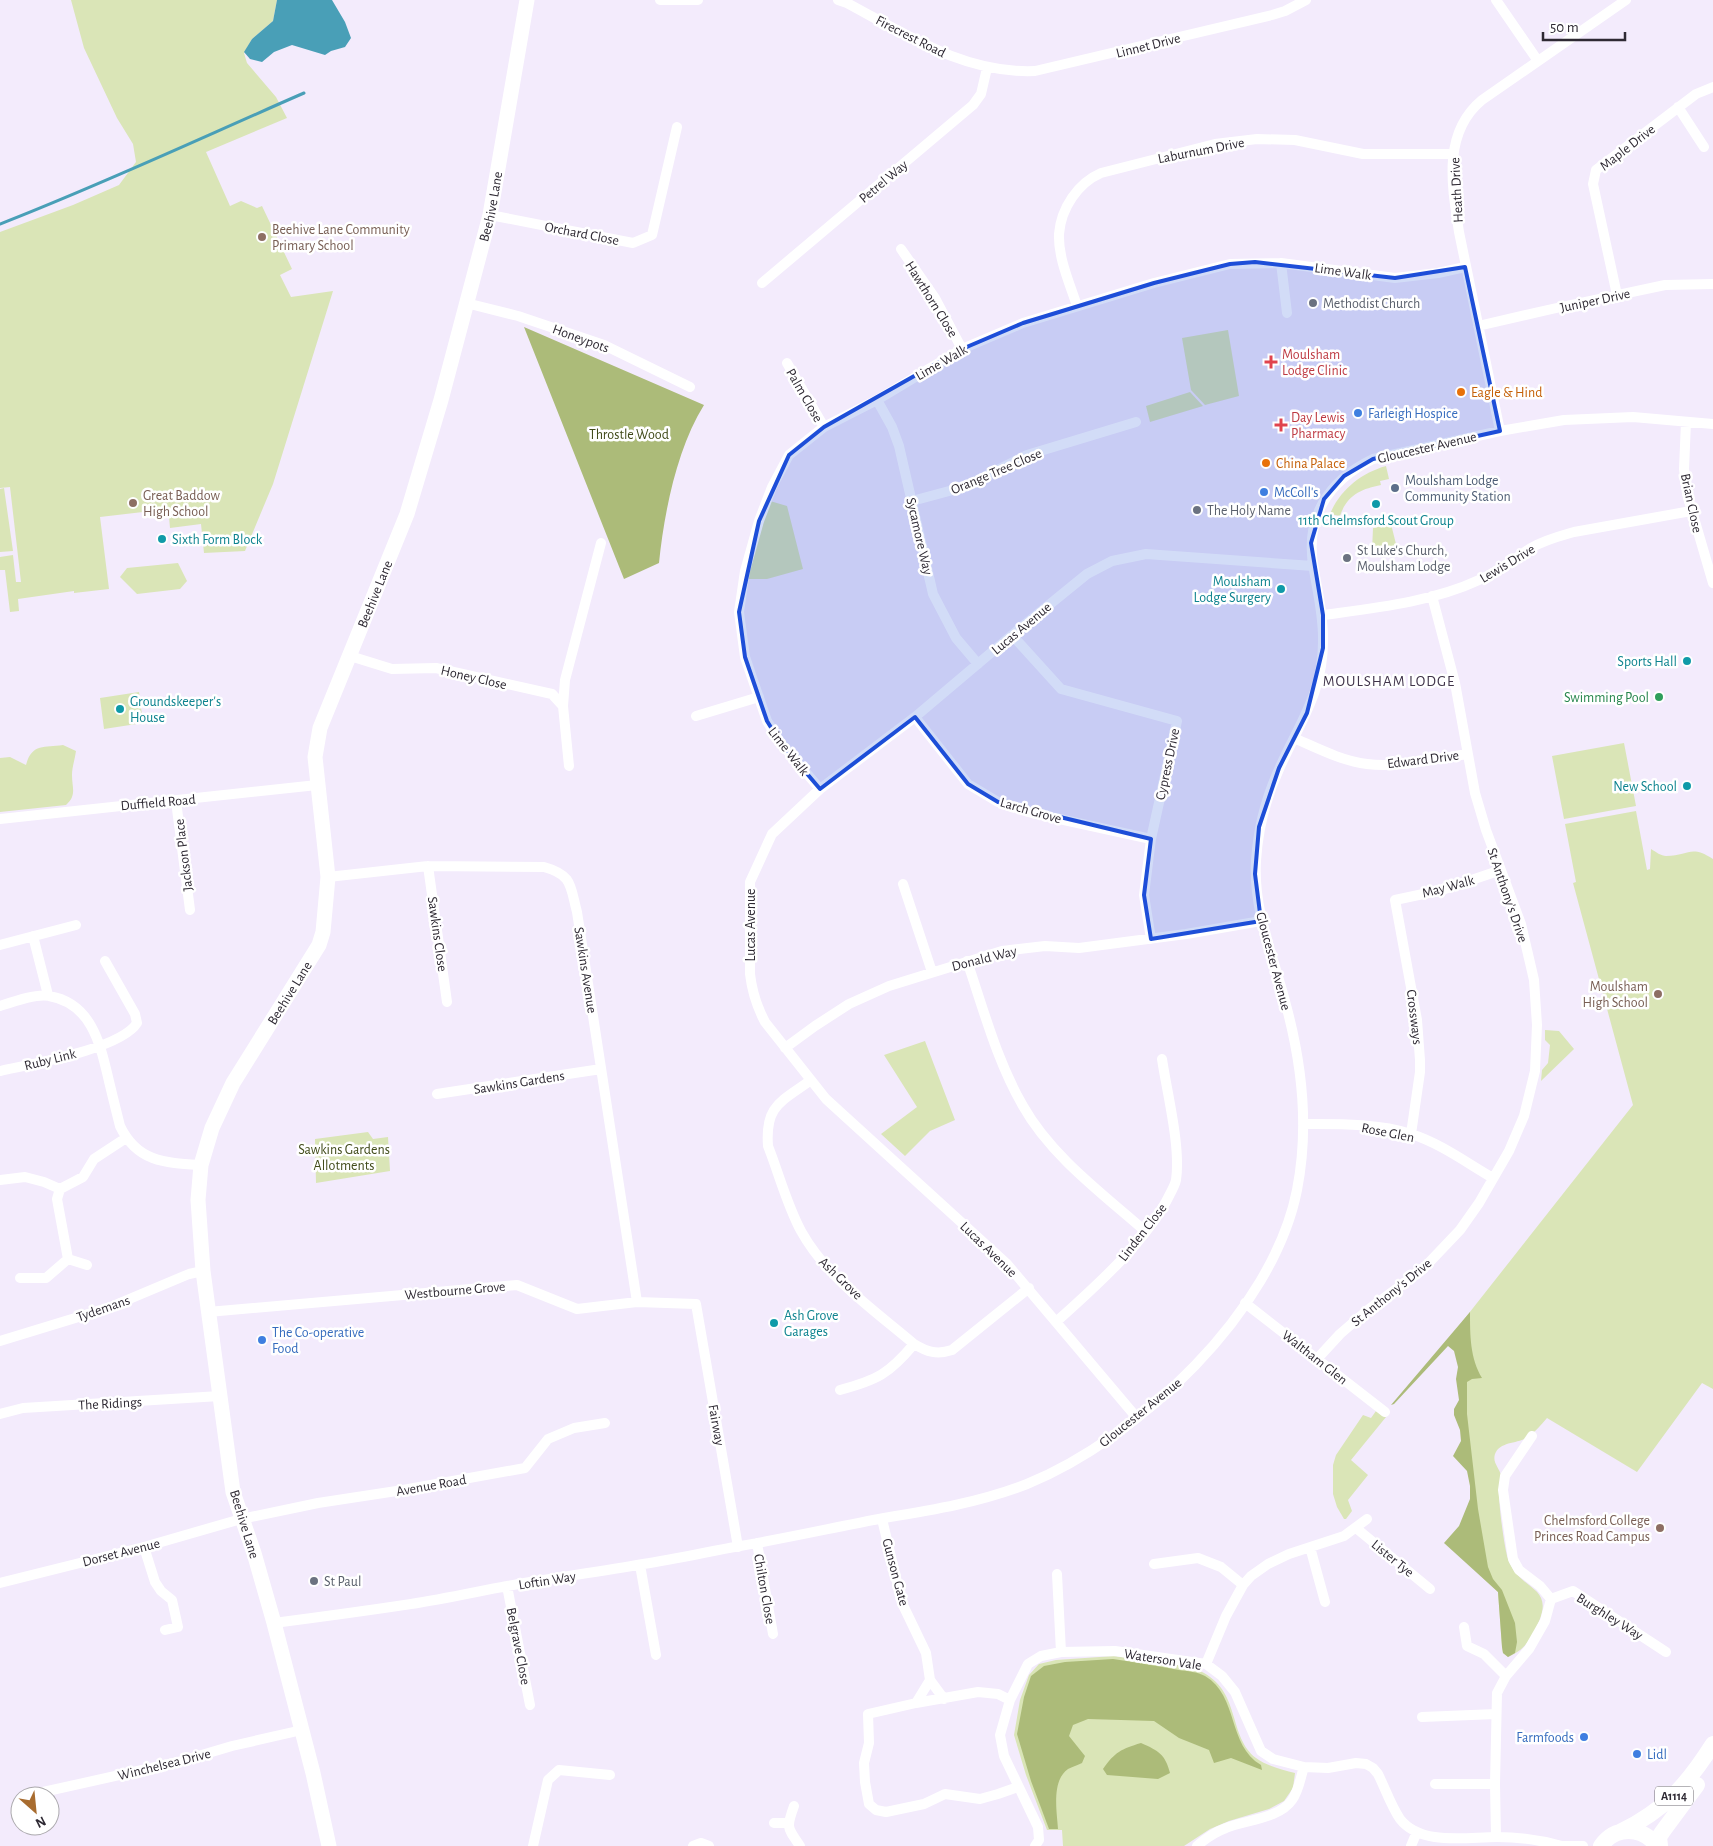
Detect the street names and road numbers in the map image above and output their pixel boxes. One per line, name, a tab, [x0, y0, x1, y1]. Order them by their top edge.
street label: Firecrest Road	[873, 13, 948, 60]
street label: Linnet Drive	[1115, 31, 1182, 61]
street label: Maple Drive	[1597, 122, 1658, 174]
street label: Laburnum Drive	[1157, 136, 1246, 166]
street label: Heath Drive	[1448, 157, 1466, 223]
street label: Petrel Way	[857, 158, 911, 206]
street label: Beehive Lane	[477, 170, 505, 243]
street label: Orchard Close	[543, 220, 620, 248]
street label: Hawthorn Close	[902, 259, 960, 340]
street label: Lime Walk	[1314, 261, 1373, 283]
street label: Juniper Drive	[1559, 287, 1632, 315]
street label: Honeypots	[550, 322, 611, 356]
street label: Lime Walk	[913, 342, 970, 383]
street label: Palm Close	[783, 366, 825, 425]
street label: Gloucester Avenue	[1376, 430, 1478, 466]
street label: Orange Tree Close	[949, 446, 1044, 497]
street label: Brian Close	[1678, 472, 1704, 534]
street label: Sycamore Way	[903, 496, 935, 576]
street label: Lewis Drive	[1478, 542, 1537, 586]
street label: Beehive Lane	[356, 559, 395, 630]
street label: Lucas Avenue	[989, 600, 1054, 658]
street label: Honey Close	[439, 664, 508, 692]
street label: Lime Walk	[765, 725, 812, 779]
street label: Cypress Drive	[1154, 727, 1182, 801]
street label: Edward Drive	[1386, 749, 1460, 771]
street label: Duffield Road	[120, 793, 196, 813]
street label: Larch Grove	[998, 796, 1063, 826]
street label: Jackson Place	[173, 818, 195, 892]
street label: St Anthony's Drive	[1484, 846, 1530, 944]
street label: May Walk	[1421, 873, 1477, 901]
street label: Lucas Avenue	[744, 889, 758, 961]
street label: Sawkins Close	[425, 896, 449, 973]
street label: Gloucester Avenue	[1253, 911, 1293, 1012]
street label: Sawkins Avenue	[571, 926, 599, 1014]
street label: Donald Way	[950, 944, 1018, 974]
street label: Beehive Lane	[265, 959, 315, 1027]
street label: Crossways	[1404, 989, 1424, 1045]
street label: Ruby Link	[23, 1047, 78, 1073]
street label: Sawkins Gardens	[473, 1069, 566, 1097]
street label: Rose Glen	[1360, 1121, 1415, 1145]
street label: Linden Close	[1116, 1201, 1170, 1264]
street label: Lucas Avenue	[957, 1219, 1019, 1280]
street label: Ash Grove	[816, 1255, 865, 1303]
street label: St Anthony's Drive	[1349, 1256, 1434, 1329]
street label: Westbourne Grove	[404, 1280, 506, 1302]
street label: Tydemans	[75, 1293, 132, 1325]
street label: Waltham Glen	[1279, 1328, 1350, 1388]
street label: Gloucester Avenue	[1097, 1376, 1184, 1450]
street label: The Ridings	[78, 1395, 142, 1413]
street label: Fairway	[706, 1403, 727, 1447]
street label: Avenue Road	[395, 1473, 467, 1499]
street label: Beehive Lane	[227, 1488, 261, 1560]
street label: Dorset Avenue	[81, 1537, 162, 1569]
street label: Gunson Gate	[879, 1537, 911, 1608]
street label: Lister Tye	[1368, 1538, 1416, 1580]
street label: Chilton Close	[751, 1553, 777, 1625]
street label: Loftin Way	[517, 1570, 577, 1592]
street label: Burghley Way	[1574, 1591, 1645, 1643]
street label: Belgrave Close	[504, 1606, 532, 1686]
street label: Waterson Vale	[1123, 1647, 1203, 1673]
street label: Winchelsea Drive	[116, 1747, 212, 1783]
road number: A1114	[1655, 1786, 1693, 1805]

